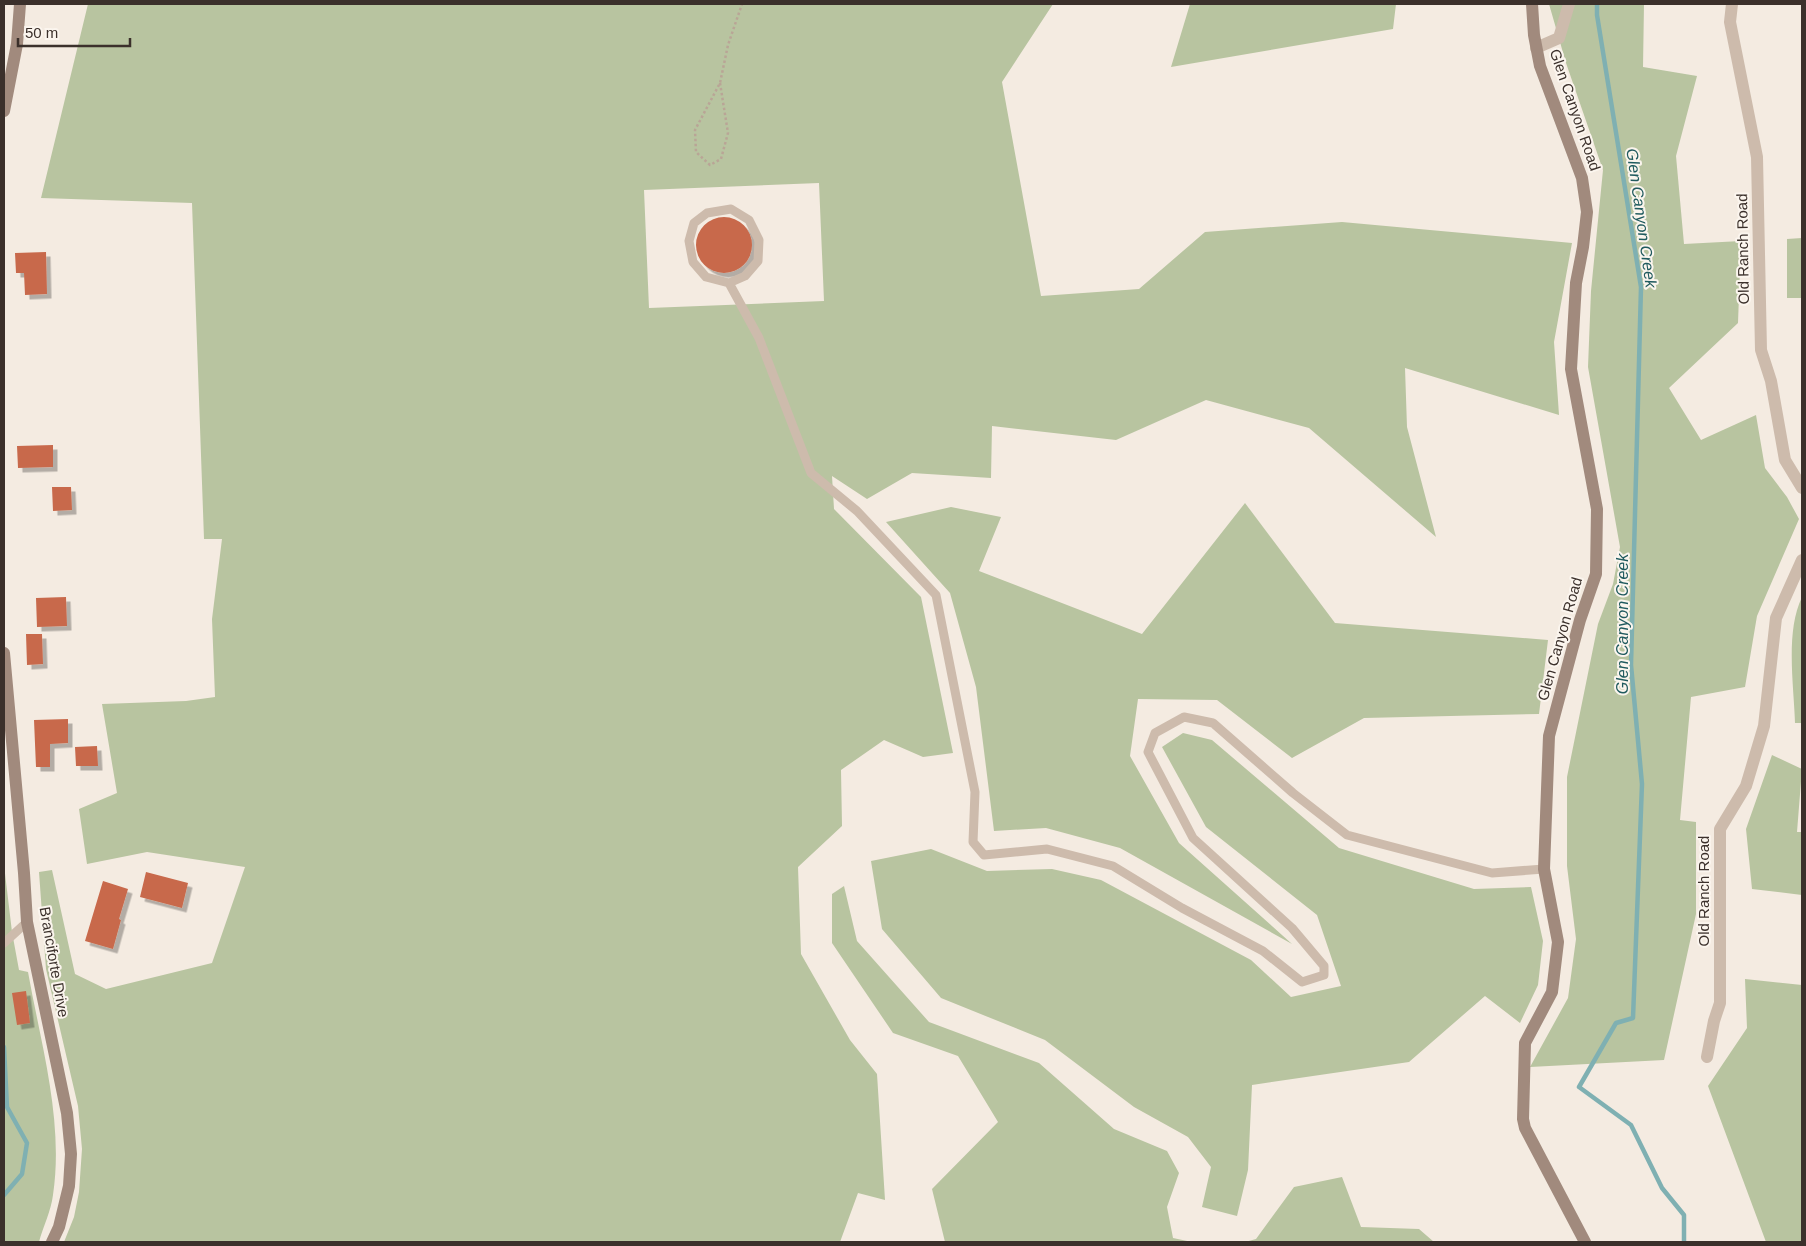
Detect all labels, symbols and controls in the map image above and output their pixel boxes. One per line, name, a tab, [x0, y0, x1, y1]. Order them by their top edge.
scale bar	[18, 15, 130, 47]
text: 50 m	[25, 24, 58, 41]
street label: Glen Canyon Road	[1547, 47, 1604, 173]
water label: Glen Canyon Creek	[1623, 147, 1660, 290]
street label: Old Ranch Road	[1733, 193, 1752, 305]
water label: Glen Canyon Creek	[1614, 553, 1631, 694]
street label: Glen Canyon Road	[1534, 575, 1585, 703]
street label: Old Ranch Road	[1695, 836, 1712, 946]
street label: Branciforte Drive	[36, 905, 73, 1018]

